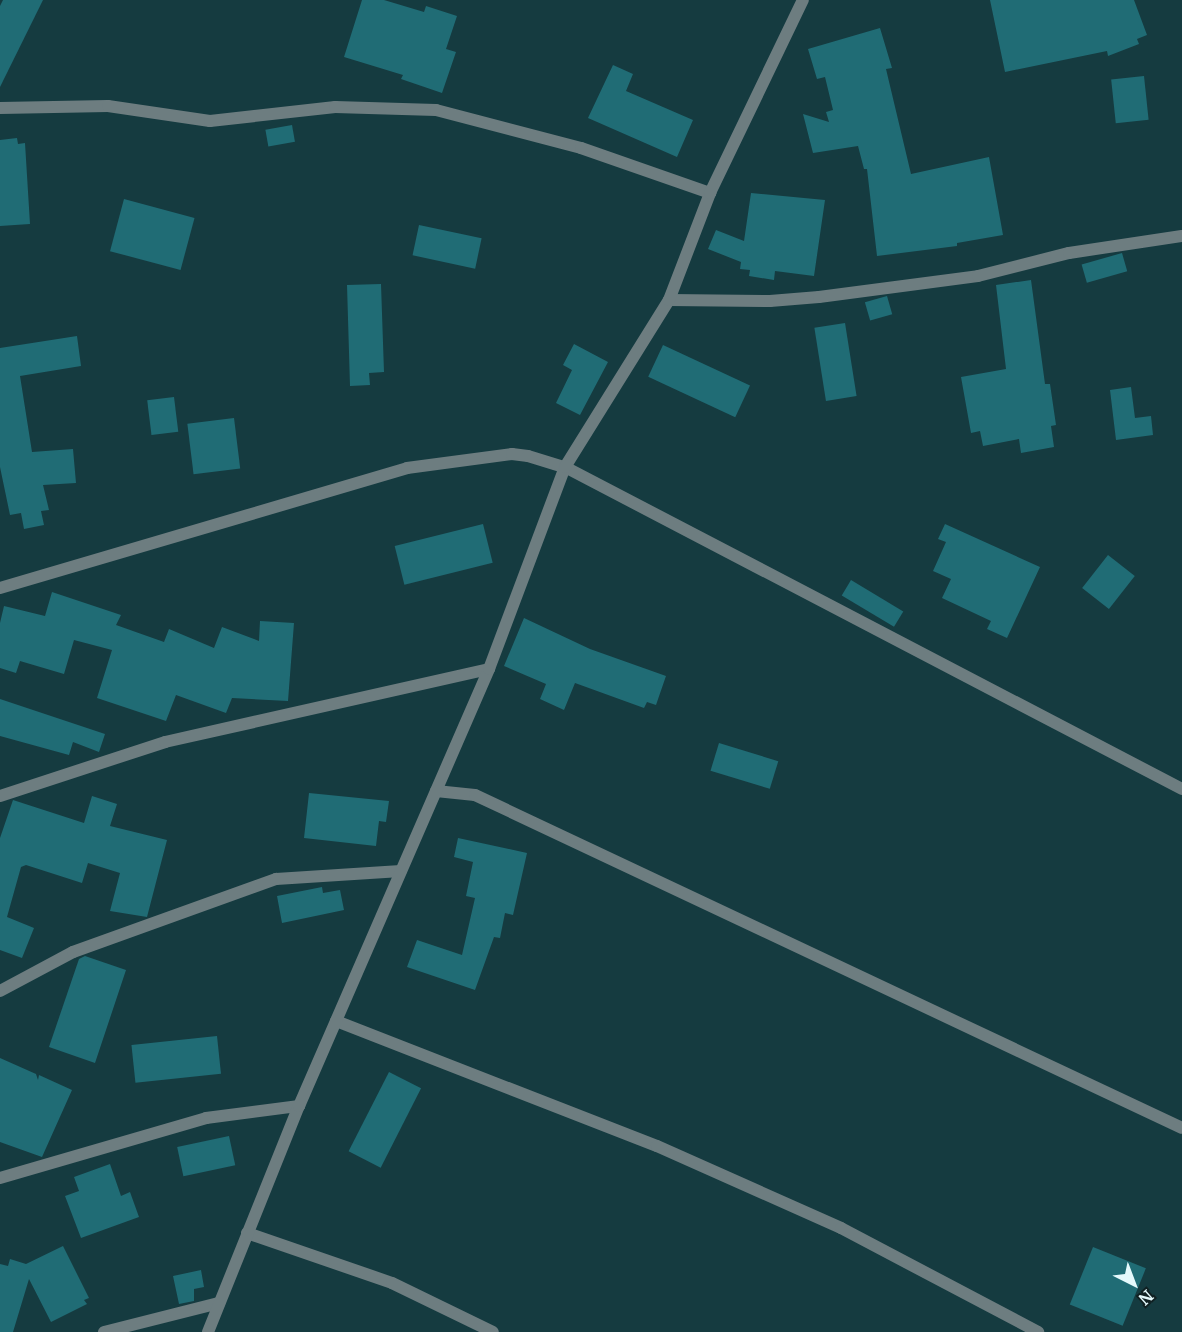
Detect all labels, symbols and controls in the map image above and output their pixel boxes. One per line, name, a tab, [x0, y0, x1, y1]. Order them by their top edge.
north arrow	[1104, 1254, 1164, 1314]
text: N	[1135, 1286, 1157, 1309]

